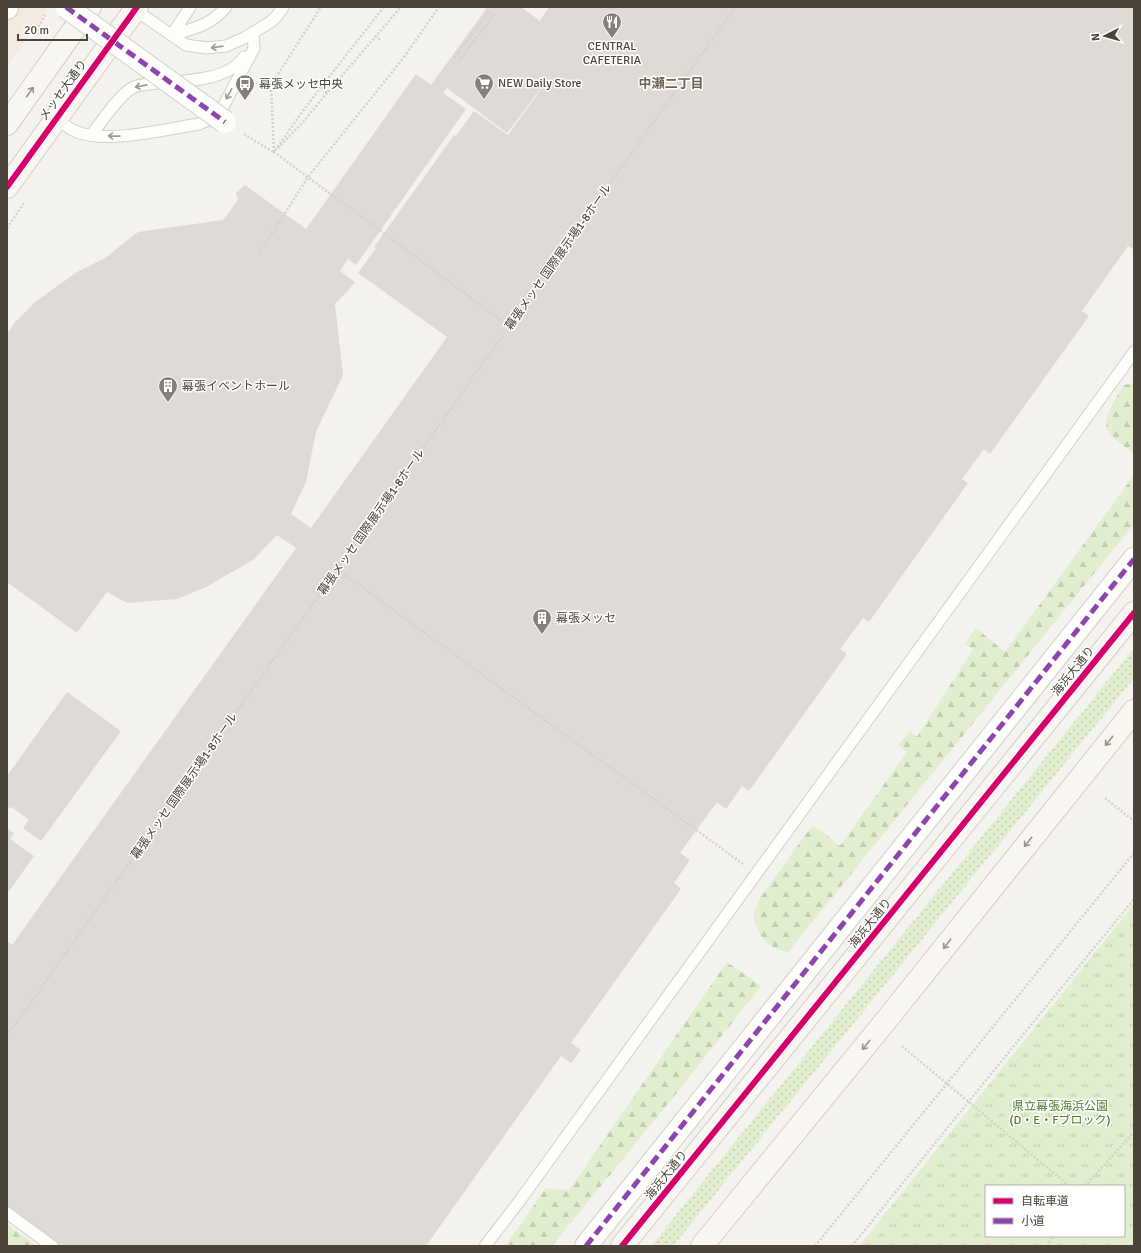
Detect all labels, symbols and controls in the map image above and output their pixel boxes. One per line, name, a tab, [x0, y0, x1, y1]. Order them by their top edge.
restaurant icon: CENTRAL CAFETERIA	[601, 11, 623, 39]
scale bar	[18, 16, 87, 42]
north arrow	[1085, 16, 1125, 56]
text: 20 m	[24, 23, 49, 38]
text: N	[1089, 33, 1102, 41]
place label: CENTRAL CAFETERIA	[583, 39, 642, 68]
one-way arrow	[211, 43, 224, 51]
street label: メッセ大通り	[36, 57, 91, 124]
supermarket icon: NEW Daily Store	[473, 72, 495, 100]
bus stop icon: 幕張メッセ中央	[234, 73, 256, 101]
place label: NEW Daily Store	[498, 76, 582, 91]
district label: 中瀬二丁目	[638, 76, 704, 92]
place label: 幕張メッセ中央	[259, 77, 343, 92]
one-way arrow	[135, 82, 148, 90]
one-way arrow	[26, 87, 34, 98]
one-way arrow	[225, 88, 233, 100]
one-way arrow	[108, 132, 121, 140]
street label: 幕張メッセ 国際展示場1-8ホール	[502, 181, 615, 333]
building icon: 幕張イベントホール	[157, 375, 179, 403]
place label: 幕張イベントホール	[182, 379, 290, 394]
street label: 幕張メッセ 国際展示場1-8ホール	[315, 446, 428, 598]
building icon: 幕張メッセ	[531, 607, 553, 635]
place label: 幕張メッセ	[556, 611, 616, 626]
street label: 海浜大通り	[1049, 643, 1098, 699]
street label: 幕張メッセ 国際展示場1-8ホール	[128, 710, 241, 862]
one-way arrow	[1105, 736, 1114, 746]
one-way arrow	[1023, 837, 1032, 847]
street label: 海浜大通り	[846, 895, 895, 951]
one-way arrow	[942, 938, 951, 949]
one-way arrow	[861, 1040, 870, 1051]
park label: 県立幕張海浜公園 (D・E・Fブロック)	[1010, 1099, 1110, 1128]
street label: 海浜大通り	[642, 1147, 691, 1203]
legend	[985, 1185, 1125, 1237]
text: 自転車道	[1021, 1194, 1069, 1209]
text: 小道	[1021, 1214, 1045, 1229]

